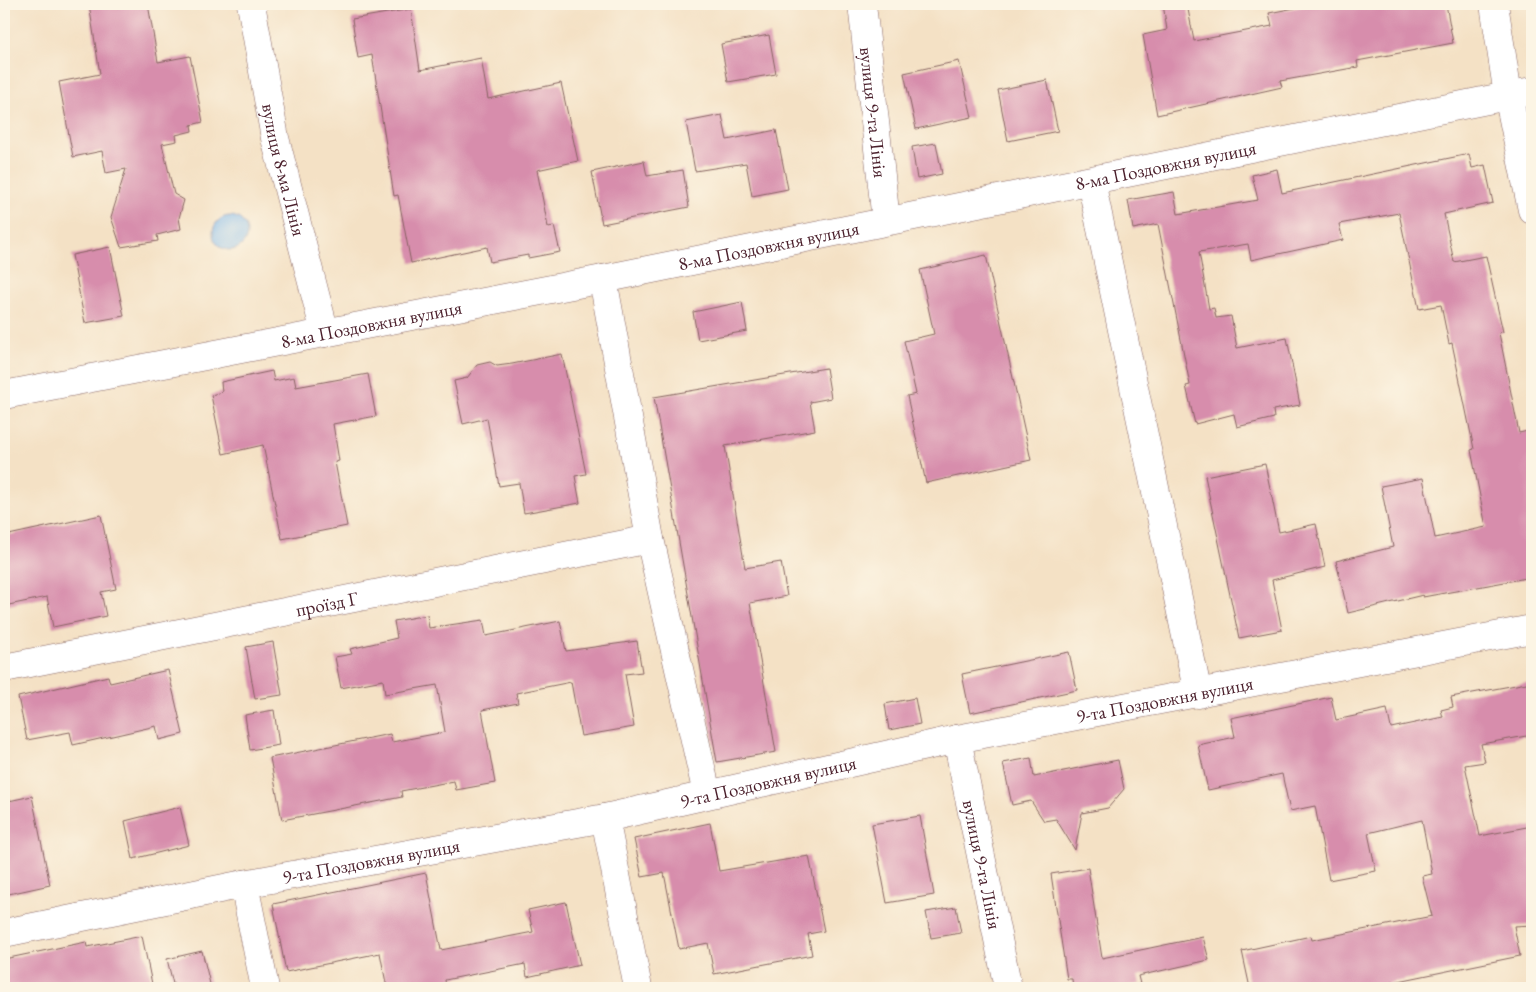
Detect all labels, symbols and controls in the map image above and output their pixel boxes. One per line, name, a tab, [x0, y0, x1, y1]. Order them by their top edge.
street label: вулиця 9-та Лінія	[854, 46, 894, 180]
street label: вулиця 8-ма Лінія	[257, 101, 312, 239]
street label: 8-ма Поздовжня вулиця	[1073, 135, 1259, 196]
street label: 8-ма Поздовжня вулиця	[676, 215, 862, 276]
street label: 8-ма Поздовжня вулиця	[279, 294, 464, 354]
street label: проїзд Г	[293, 585, 360, 622]
street label: 9-та Поздовжня вулиця	[1074, 670, 1256, 728]
street label: 9-та Поздовжня вулиця	[678, 749, 859, 813]
street label: вулиця 9-та Лінія	[957, 797, 1008, 932]
street label: 9-та Поздовжня вулиця	[280, 832, 462, 889]

